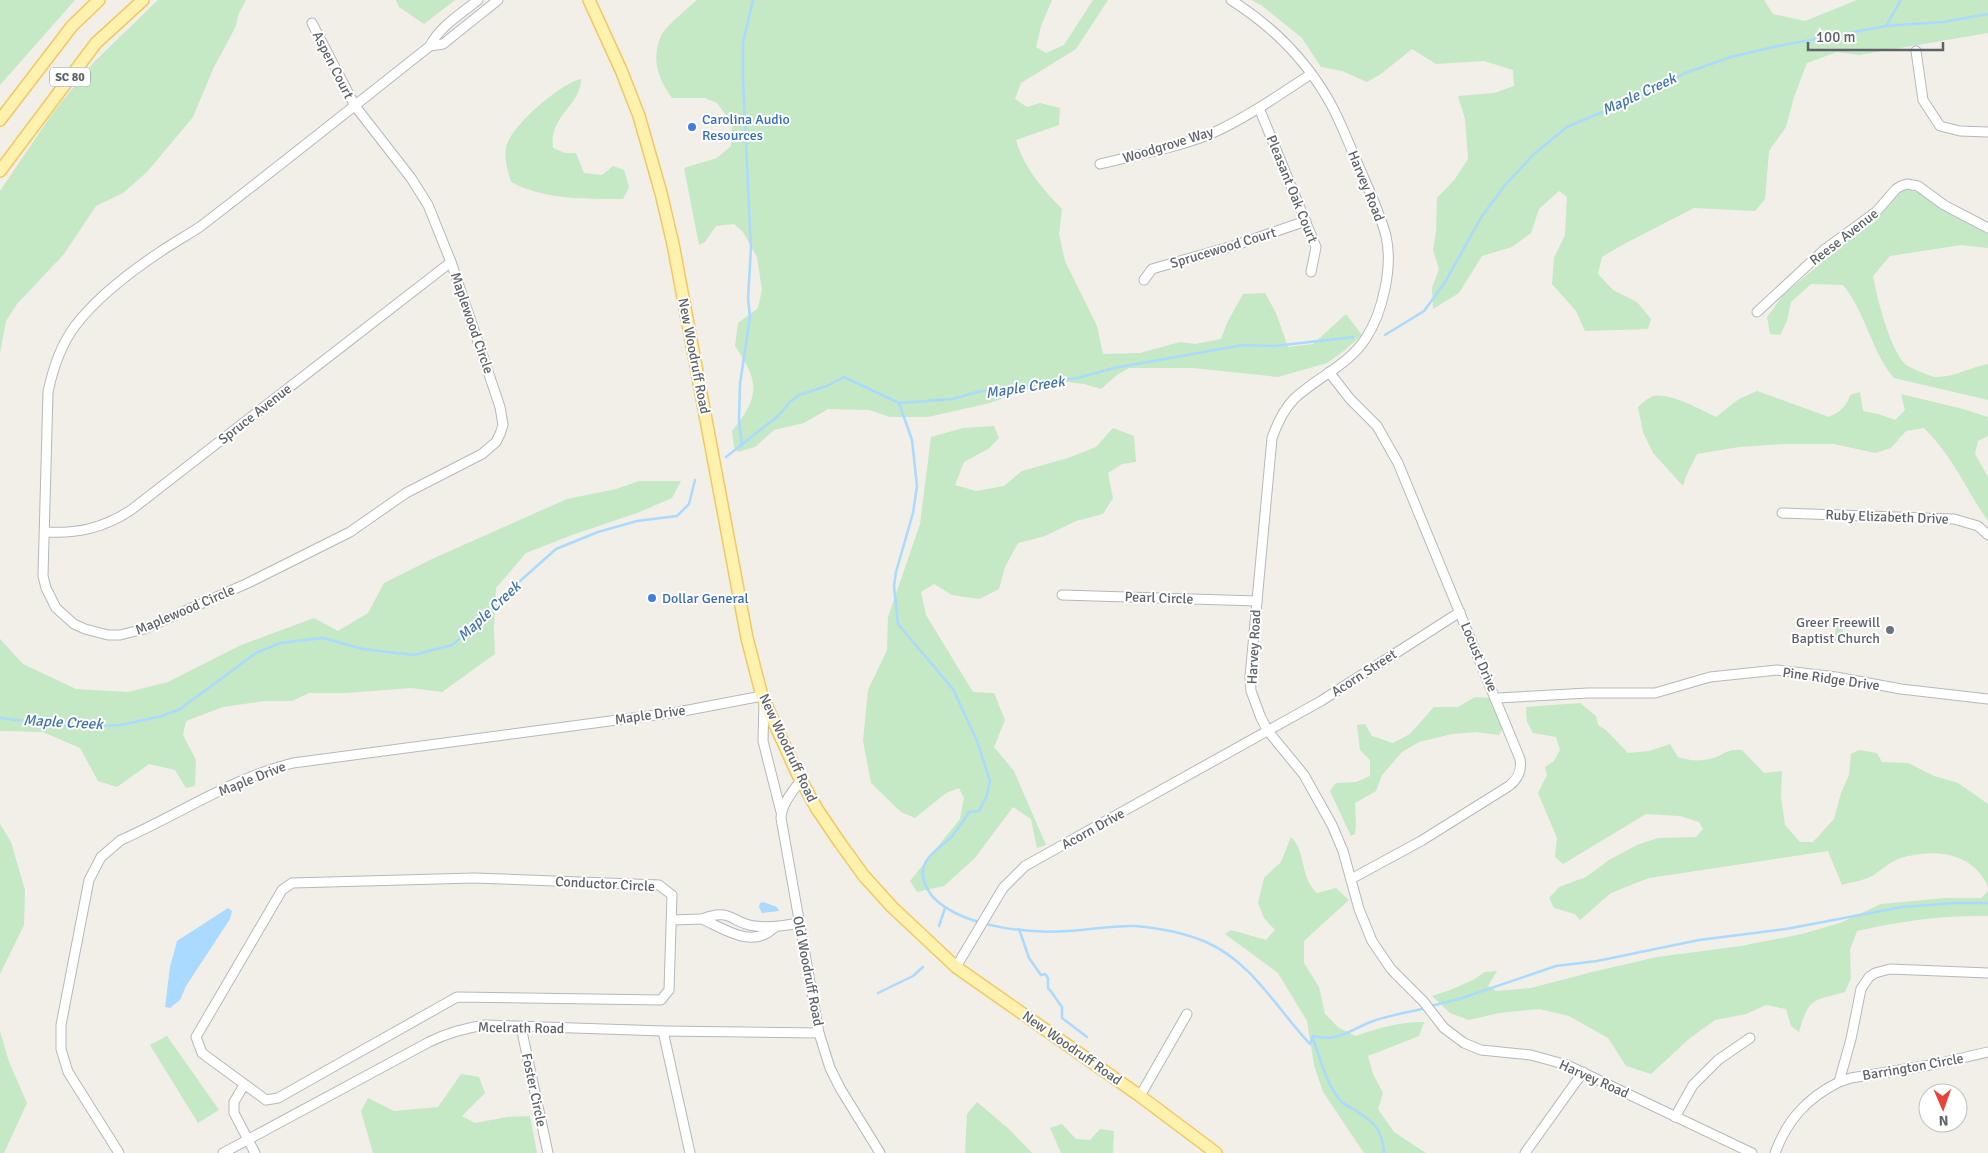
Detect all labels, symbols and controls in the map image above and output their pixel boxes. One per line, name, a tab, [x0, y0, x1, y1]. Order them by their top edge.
scale bar	[1808, 20, 1943, 52]
street label: Aspen Court	[309, 28, 357, 102]
text: 100 m	[1816, 28, 1856, 46]
road number: SC 80	[50, 68, 90, 86]
water label: Maple Creek	[1599, 68, 1680, 119]
place label: Carolina Audio Resources	[702, 111, 790, 144]
marker: Carolina Audio Resources	[686, 121, 698, 133]
street label: Woodgrove Way	[1121, 123, 1216, 167]
street label: Pleasant Oak Court	[1263, 133, 1321, 245]
street label: Harvey Road	[1344, 148, 1388, 224]
street label: Reese Avenue	[1806, 205, 1882, 269]
street label: Sprucewood Court	[1168, 224, 1278, 272]
street label: Maplewood Circle	[447, 270, 497, 376]
street label: New Woodruff Road	[674, 297, 714, 415]
water label: Maple Creek	[984, 372, 1067, 402]
street label: Spruce Avenue	[215, 380, 295, 448]
street label: Ruby Elizabeth Drive	[1825, 506, 1949, 528]
water label: Maple Creek	[454, 576, 525, 645]
street label: Maplewood Circle	[133, 581, 237, 639]
street label: Pearl Circle	[1124, 588, 1194, 608]
place label: Dollar General	[662, 590, 749, 607]
marker: Dollar General	[646, 592, 658, 604]
street label: Harvey Road	[1244, 609, 1264, 685]
place label: Greer Freewill Baptist Church	[1791, 614, 1880, 647]
street label: Locust Drive	[1457, 620, 1501, 694]
marker: Greer Freewill Baptist Church	[1884, 624, 1896, 636]
street label: Acorn Street	[1328, 646, 1400, 700]
street label: Pine Ridge Drive	[1781, 664, 1881, 694]
street label: New Woodruff Road	[755, 691, 821, 805]
street label: Maple Drive	[614, 702, 686, 728]
water label: Maple Creek	[23, 711, 105, 733]
street label: Maple Drive	[216, 758, 288, 800]
street label: Acorn Drive	[1059, 805, 1127, 853]
street label: Conductor Circle	[555, 873, 655, 895]
street label: Old Woodruff Road	[789, 914, 827, 1028]
street label: New Woodruff Road	[1019, 1007, 1125, 1089]
street label: Mcelrath Road	[478, 1019, 564, 1037]
street label: Barrington Circle	[1861, 1050, 1965, 1084]
street label: Foster Circle	[518, 1052, 550, 1128]
street label: Harvey Road	[1556, 1056, 1632, 1102]
north arrow	[1918, 1083, 1968, 1133]
text: N	[1938, 1112, 1949, 1129]

